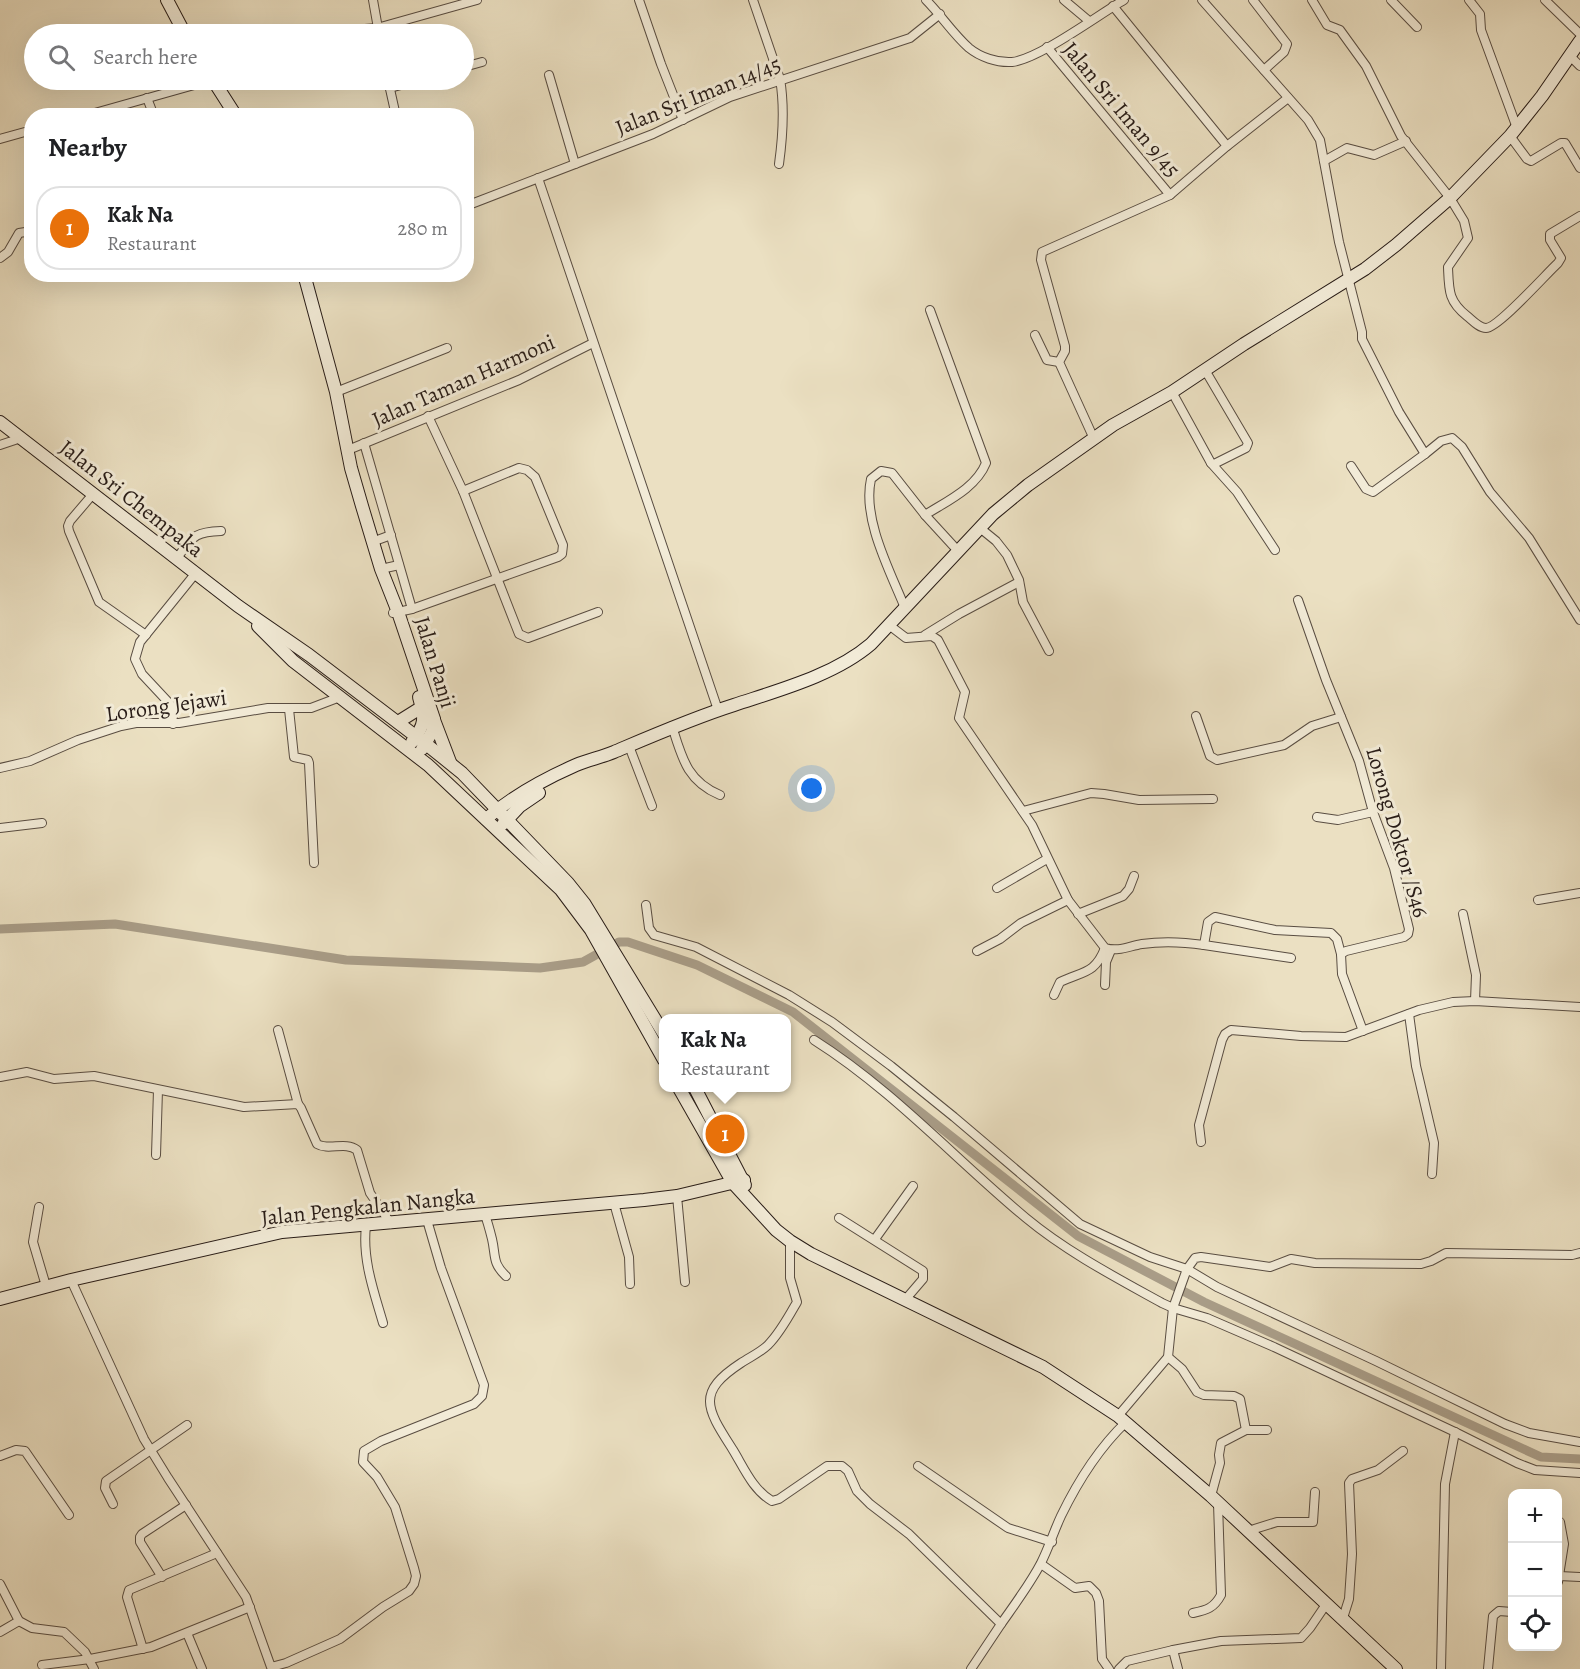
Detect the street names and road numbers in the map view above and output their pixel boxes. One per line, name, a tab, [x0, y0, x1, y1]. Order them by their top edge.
street label: Jalan Sri Iman 9/45	[1056, 35, 1187, 184]
street label: Jalan Sri Iman 14/45	[611, 49, 786, 143]
street label: Jalan Taman Harmoni	[367, 327, 560, 435]
street label: Jalan Sri Chempaka	[53, 433, 210, 565]
street label: Jalan Panji	[407, 613, 463, 712]
street label: Lorong Jejawi	[104, 683, 229, 729]
street label: Lorong Doktor /S46	[1358, 744, 1436, 921]
street label: Jalan Pengkalan Nangka	[260, 1181, 477, 1233]

